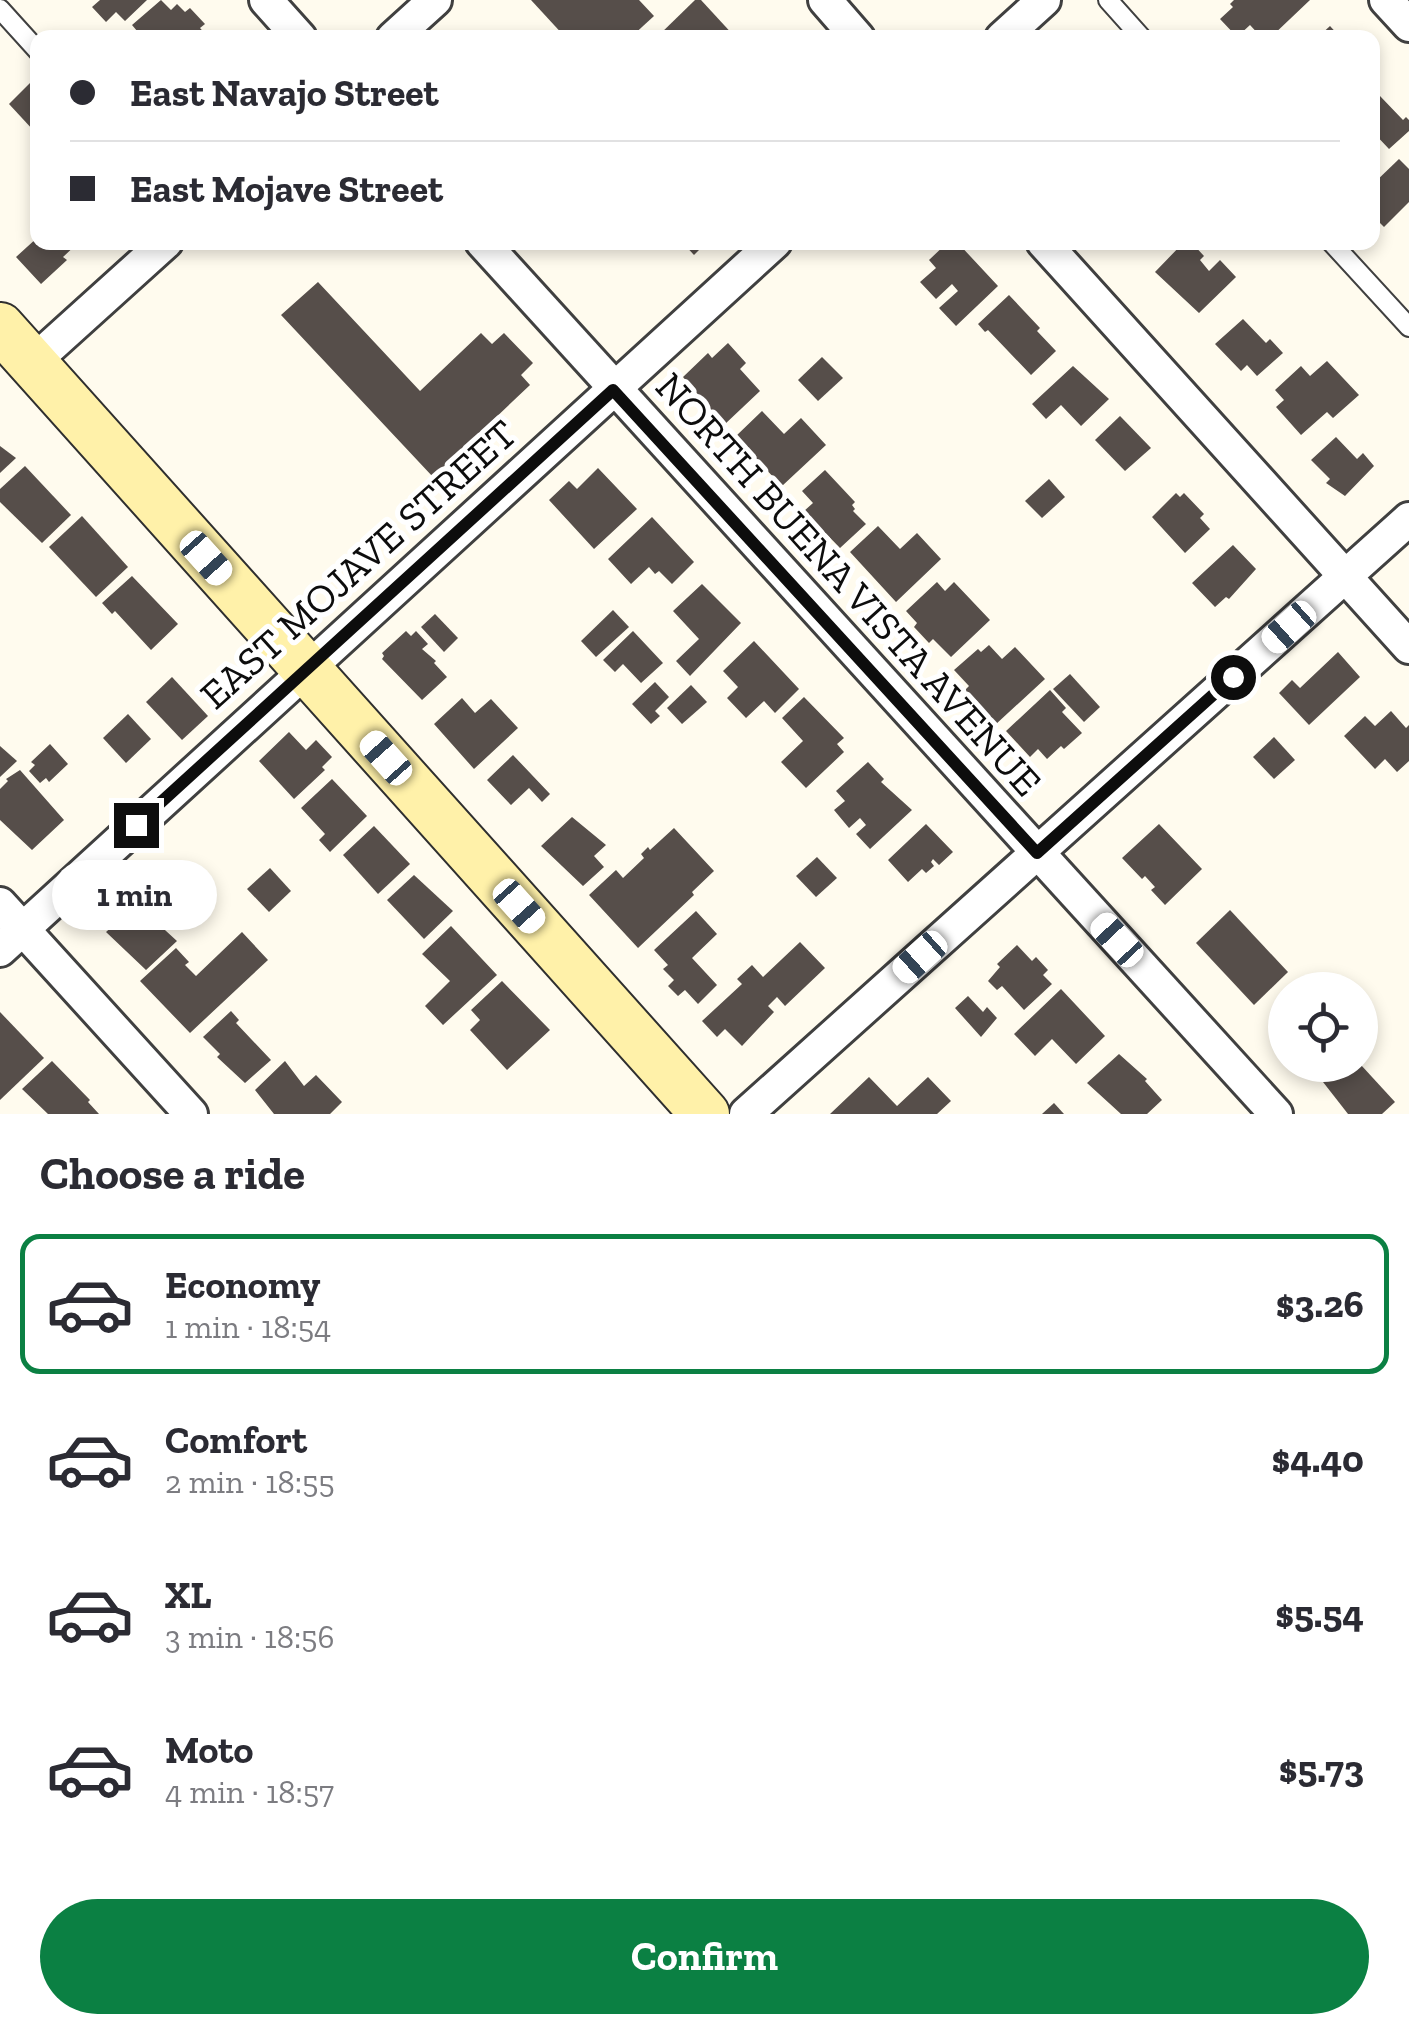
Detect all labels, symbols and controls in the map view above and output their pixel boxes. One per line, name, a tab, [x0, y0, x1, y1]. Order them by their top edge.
text: East Navajo Street	[130, 70, 439, 116]
text: East Mojave Street	[130, 166, 443, 212]
street label: NORTH BUENA VISTA AVENUE	[646, 362, 1052, 806]
street label: EAST MOJAVE STREET	[190, 409, 526, 719]
car	[175, 526, 237, 590]
car	[1257, 596, 1321, 658]
route start	[1211, 655, 1256, 700]
car	[355, 726, 417, 790]
route end	[114, 803, 159, 848]
callout: 1 min	[54, 860, 218, 930]
car	[488, 874, 550, 938]
text: 1 min	[97, 876, 172, 914]
car	[1086, 908, 1148, 972]
car	[888, 926, 952, 988]
map controls	[1268, 972, 1378, 1082]
button: locate	[1268, 972, 1378, 1082]
text: Choose a ride	[40, 1147, 305, 1201]
icon: car	[45, 1259, 135, 1349]
text: Economy	[165, 1262, 320, 1308]
text: $3.26	[1276, 1281, 1364, 1327]
text: 1 min · 18:54	[165, 1308, 331, 1346]
icon: car	[45, 1414, 135, 1504]
text: Comfort	[165, 1417, 307, 1463]
text: $4.40	[1271, 1436, 1364, 1482]
text: 2 min · 18:55	[165, 1463, 335, 1501]
icon: car	[45, 1569, 135, 1659]
text: XL	[165, 1572, 212, 1618]
text: $5.54	[1275, 1591, 1364, 1637]
text: 3 min · 18:56	[165, 1618, 334, 1656]
icon: car	[45, 1724, 135, 1814]
text: Moto	[165, 1727, 253, 1773]
text: $5.73	[1279, 1746, 1364, 1792]
text: 4 min · 18:57	[165, 1773, 334, 1811]
button: Confirm	[40, 1899, 1369, 2014]

